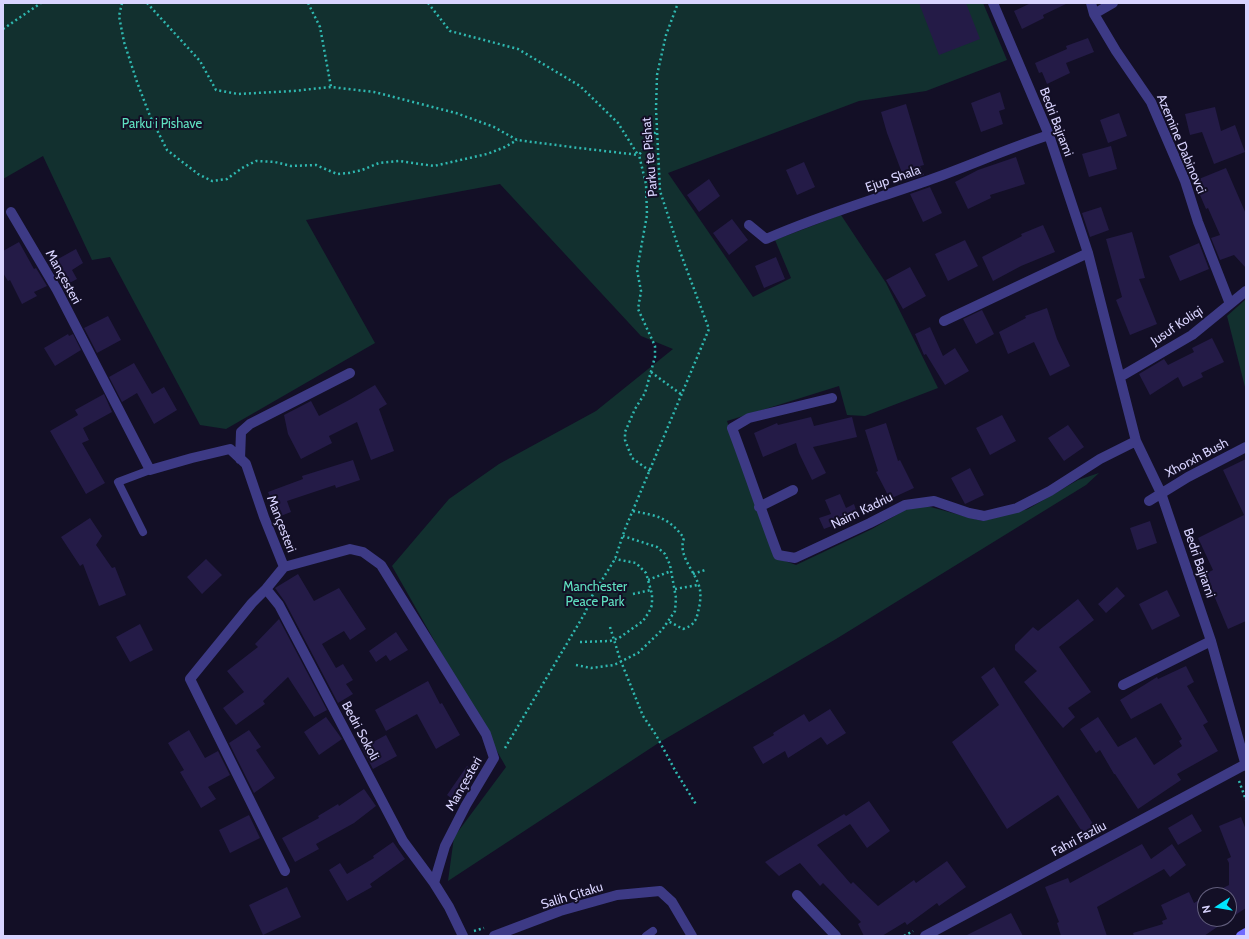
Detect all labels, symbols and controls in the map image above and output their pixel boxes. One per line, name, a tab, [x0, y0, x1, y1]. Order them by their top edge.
street label: Bedri Bajrami	[1036, 85, 1076, 159]
street label: Azemine Dabinovci	[1153, 92, 1209, 196]
park label: Parku i Pishave	[122, 116, 202, 132]
street label: Parku te Pishat	[639, 116, 661, 198]
street label: Ejup Shala	[863, 162, 923, 196]
street label: Mançesteri	[42, 247, 84, 307]
street label: Jusuf Koliqi	[1148, 303, 1206, 349]
street label: Xhorxh Bush	[1163, 435, 1231, 481]
street label: Naim Kadriu	[829, 489, 895, 533]
street label: Mançesteri	[263, 493, 299, 555]
street label: Bedri Bajrami	[1180, 526, 1218, 600]
park label: Manchester Peace Park	[563, 579, 627, 610]
street label: Bedri Sokoli	[338, 699, 382, 763]
street label: Mançesteri	[442, 754, 486, 814]
street label: Fahri Fazliu	[1049, 818, 1109, 860]
street label: Salih Çitaku	[539, 879, 605, 913]
north arrow	[1197, 887, 1237, 927]
text: N	[1199, 904, 1214, 915]

